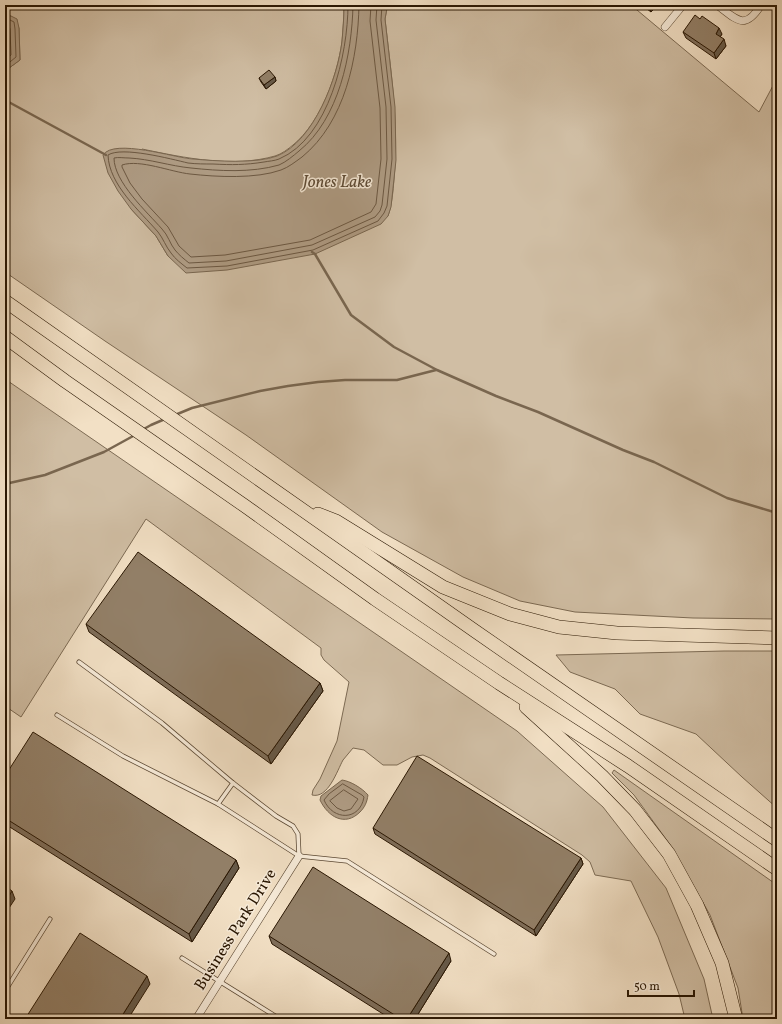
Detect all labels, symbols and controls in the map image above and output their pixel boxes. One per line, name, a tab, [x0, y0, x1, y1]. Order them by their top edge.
water label: Jones Lake	[301, 171, 372, 194]
street label: Business Park Drive	[190, 865, 282, 995]
scale bar	[628, 972, 694, 998]
text: 50 m	[634, 979, 660, 995]

